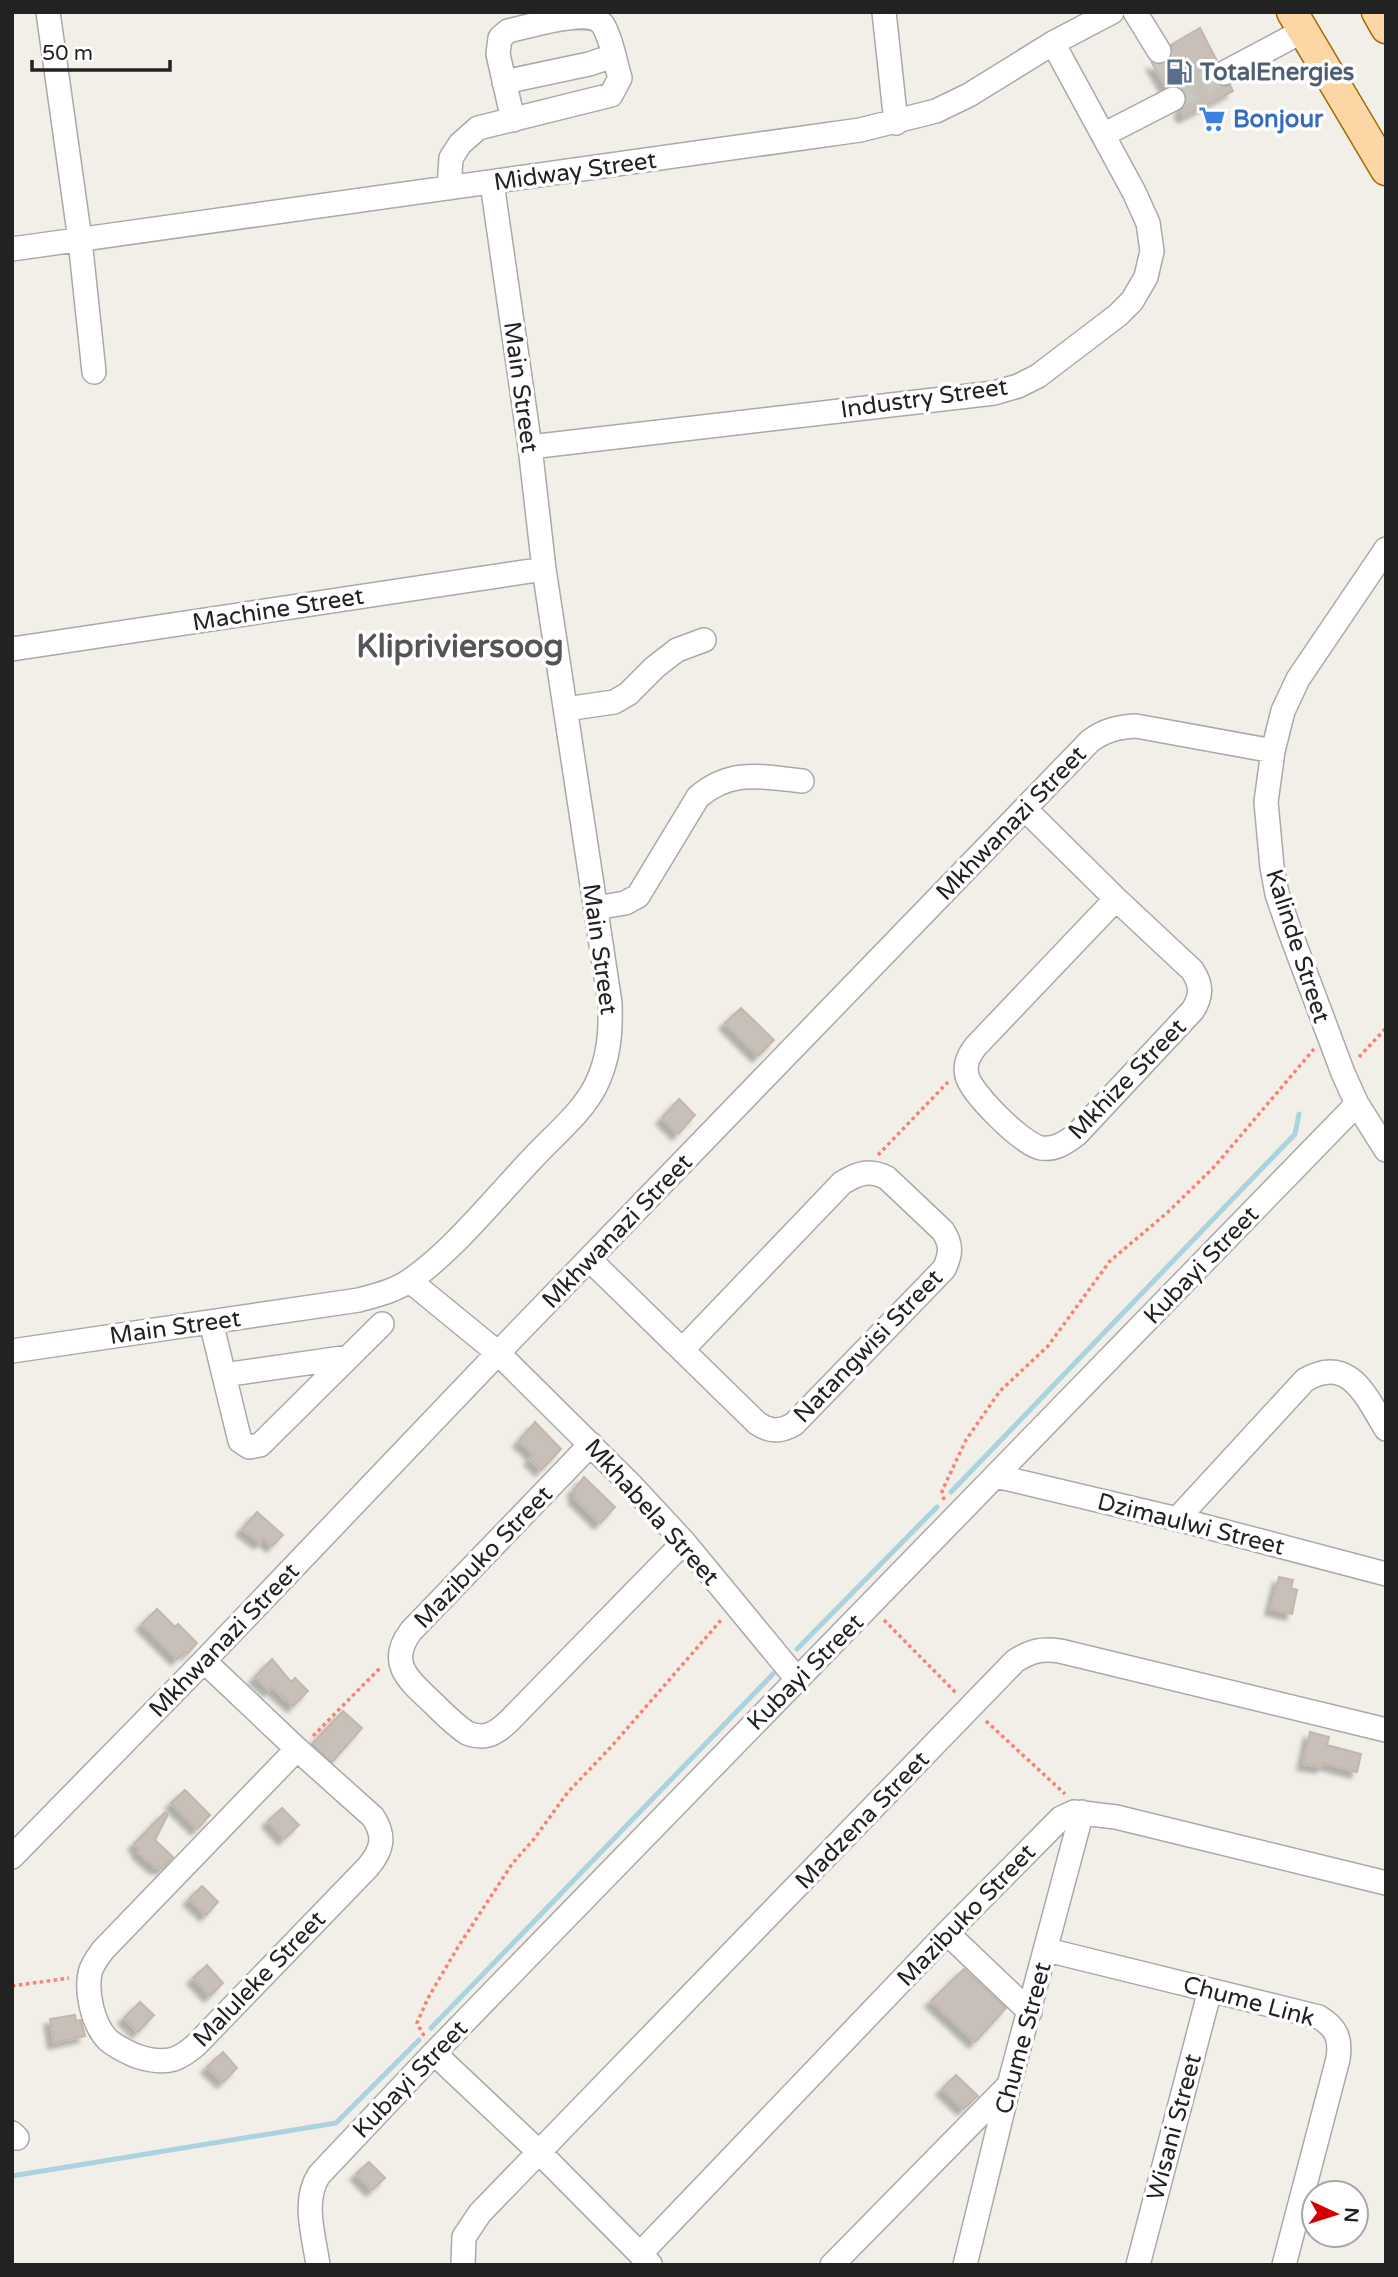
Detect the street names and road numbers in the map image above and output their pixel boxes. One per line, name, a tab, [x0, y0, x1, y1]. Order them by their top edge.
street label: Midway Street	[492, 146, 658, 197]
street label: Main Street	[497, 320, 544, 454]
street label: Industry Street	[839, 372, 1010, 425]
street label: Machine Street	[190, 582, 366, 637]
street label: Mkhwanazi Street	[930, 740, 1093, 907]
street label: Kalinde Street	[1259, 866, 1336, 1027]
street label: Main Street	[576, 882, 623, 1016]
street label: Mkhize Street	[1062, 1013, 1192, 1146]
street label: Mkhwanazi Street	[536, 1148, 699, 1315]
street label: Kubayi Street	[1138, 1200, 1265, 1330]
street label: Natangwisi Street	[788, 1264, 949, 1429]
street label: Main Street	[108, 1304, 242, 1351]
street label: Mkhabela Street	[578, 1433, 725, 1592]
street label: Mazibuko Street	[408, 1480, 559, 1635]
street label: Dzimaulwi Street	[1094, 1487, 1287, 1562]
street label: Mkhwanazi Street	[143, 1557, 306, 1724]
street label: Kubayi Street	[741, 1608, 870, 1737]
street label: Madzena Street	[789, 1745, 935, 1895]
street label: Mazibuko Street	[891, 1838, 1042, 1993]
street label: Maluleke Street	[187, 1905, 332, 2053]
street label: Chume Street	[989, 1959, 1058, 2117]
street label: Chume Link	[1180, 1970, 1318, 2033]
street label: Kubayi Street	[347, 2014, 474, 2144]
street label: Wisani Street	[1141, 2051, 1208, 2204]

